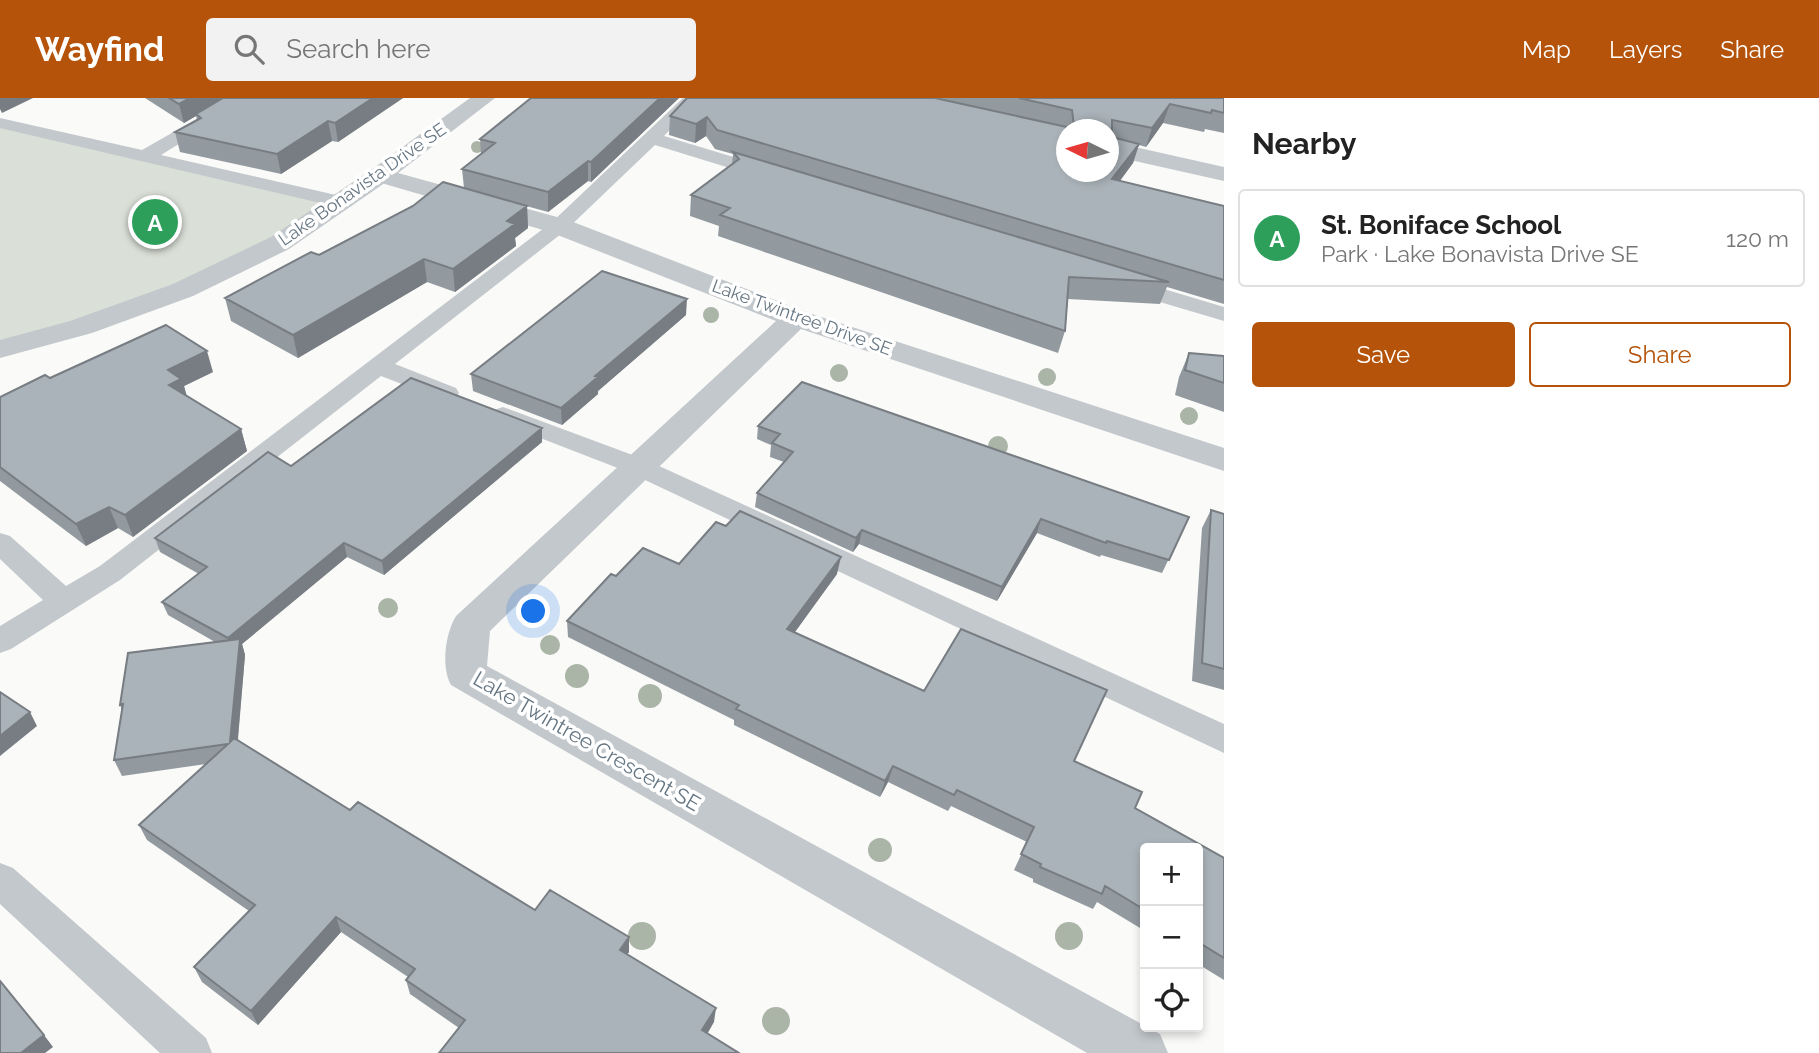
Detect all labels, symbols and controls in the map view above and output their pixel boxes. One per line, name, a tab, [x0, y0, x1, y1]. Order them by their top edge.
search box	[206, 18, 696, 81]
text: Wayfind	[35, 30, 164, 69]
icon: search	[230, 30, 268, 68]
text: Search here	[286, 34, 431, 64]
text: Map	[1522, 35, 1571, 64]
text: Layers	[1609, 35, 1682, 64]
text: Share	[1720, 35, 1784, 64]
street label: Lake Bonavista Drive SE	[274, 118, 450, 250]
north arrow	[1056, 119, 1119, 182]
text: Nearby	[1252, 126, 1356, 161]
pin: A	[132, 196, 178, 248]
text: St. Boniface School	[1321, 210, 1561, 240]
text: A	[1269, 225, 1285, 252]
text: 120 m	[1726, 225, 1789, 252]
text: Park · Lake Bonavista Drive SE	[1321, 240, 1639, 267]
street label: Lake Twintree Drive SE	[709, 275, 895, 359]
button: Save	[1252, 322, 1515, 387]
button: Share	[1529, 322, 1791, 387]
your location	[516, 594, 550, 628]
street label: Lake Twintree Crescent SE	[469, 666, 705, 816]
map controls	[1140, 843, 1203, 1032]
button: +	[1140, 843, 1203, 906]
button: −	[1140, 906, 1203, 969]
button: locate	[1140, 969, 1203, 1032]

